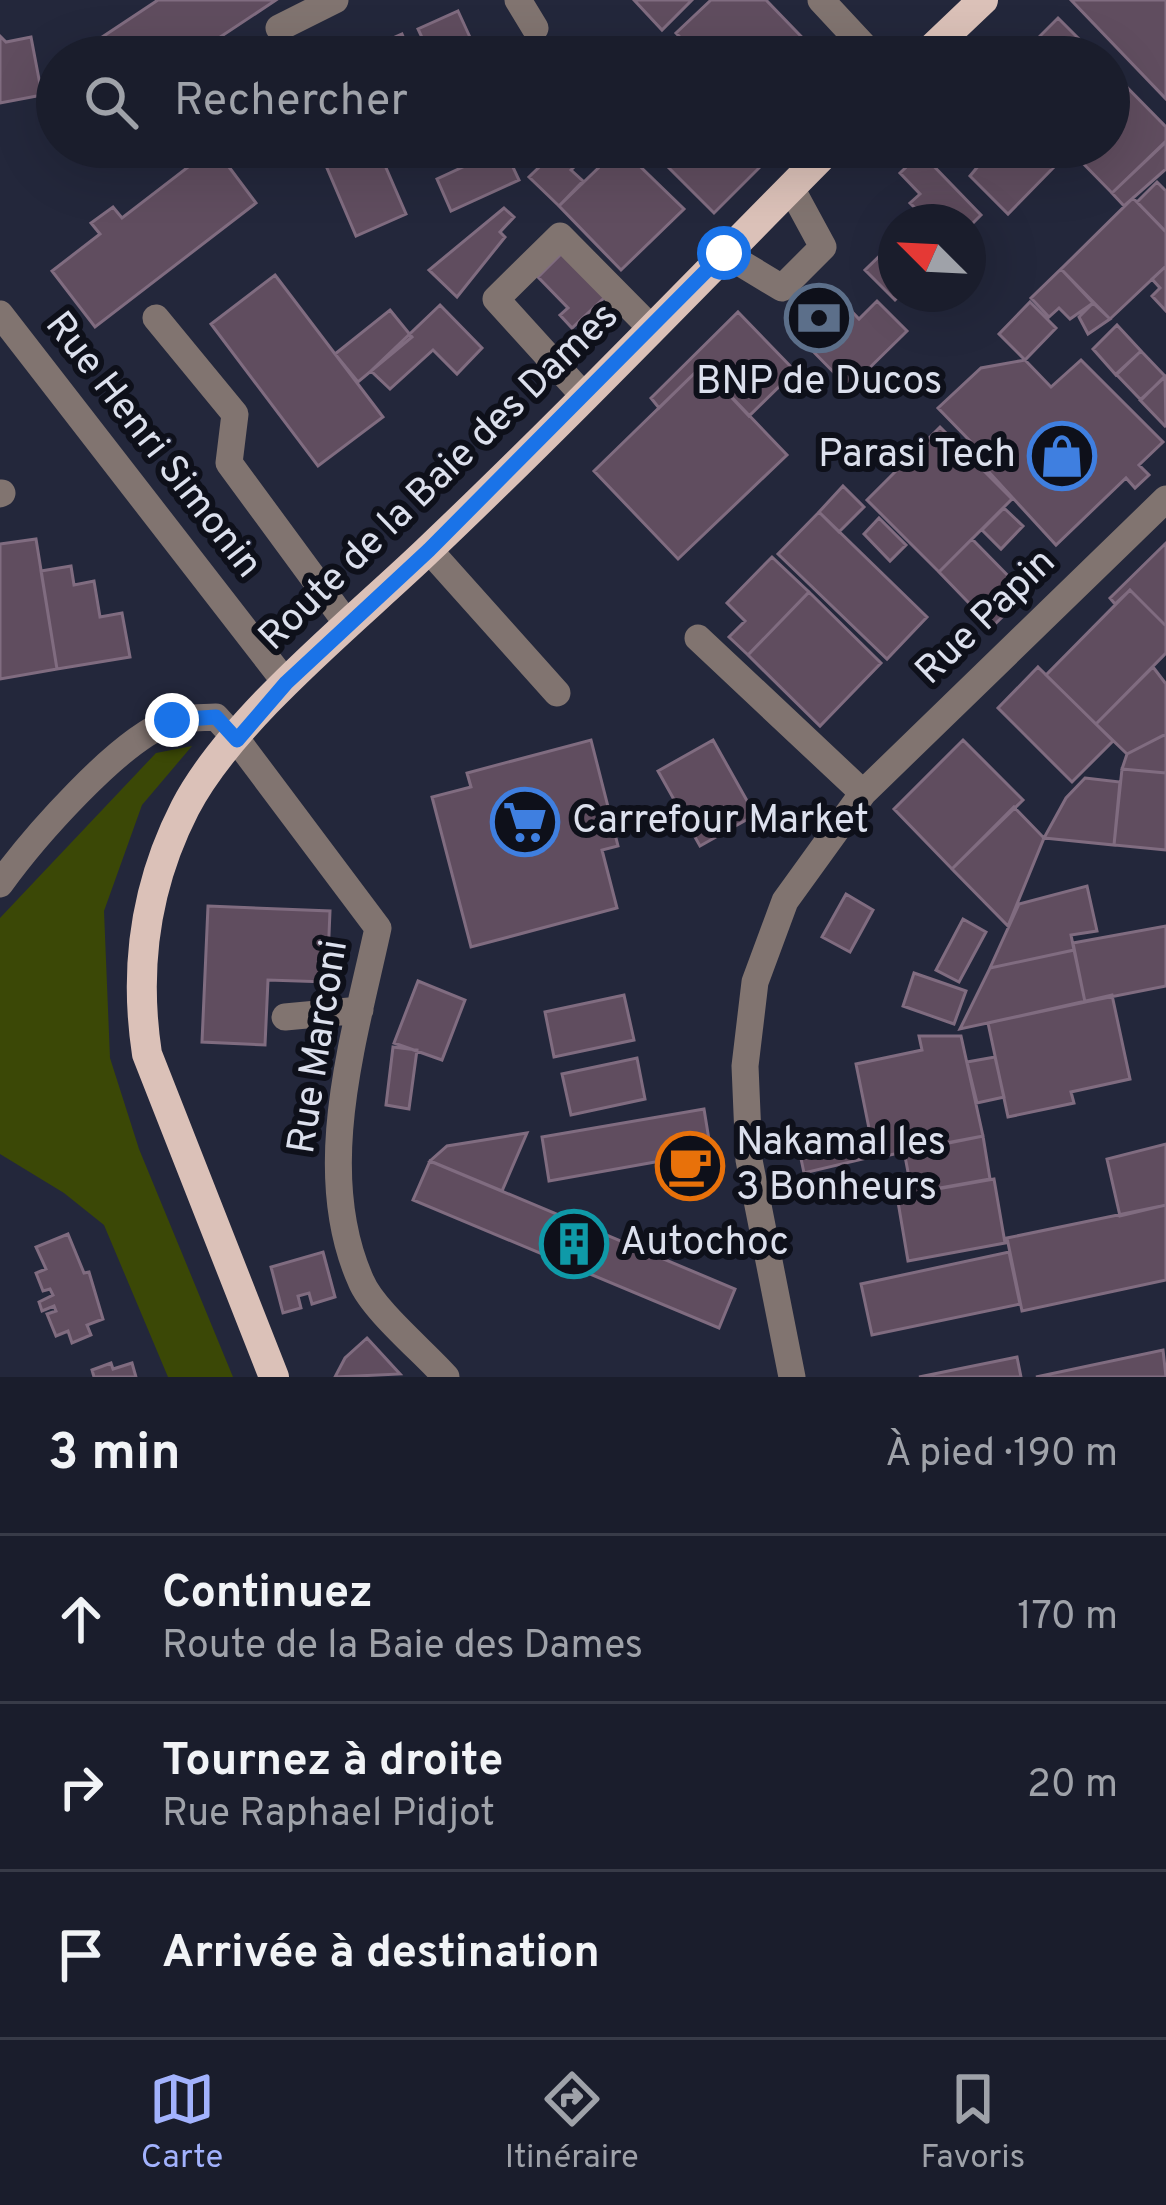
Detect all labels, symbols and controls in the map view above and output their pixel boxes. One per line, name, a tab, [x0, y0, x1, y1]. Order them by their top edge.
search box	[36, 36, 1130, 168]
icon: search	[78, 69, 144, 135]
text: Rechercher	[174, 74, 408, 131]
north arrow	[878, 204, 986, 312]
route start	[697, 226, 751, 280]
bank icon: BNP de Ducos	[784, 283, 854, 353]
street label: Route de la Baie des Dames	[250, 293, 630, 663]
street label: Rue Henri Simonin	[33, 303, 271, 589]
place label: BNP de Ducos	[696, 359, 942, 408]
shop icon: Parasi Tech	[1027, 421, 1097, 491]
place label: Parasi Tech	[818, 432, 1016, 481]
street label: Rue Papin	[907, 539, 1067, 697]
route end	[145, 693, 199, 747]
supermarket icon: Carrefour Market	[490, 787, 560, 857]
place label: Carrefour Market	[572, 798, 869, 847]
street label: Rue Marconi	[279, 937, 361, 1157]
place label: Nakamal les 3 Bonheurs	[736, 1120, 946, 1214]
cafe icon: Nakamal les 3 Bonheurs	[655, 1131, 725, 1201]
building icon: Autochoc	[539, 1209, 609, 1279]
place label: Autochoc	[620, 1220, 789, 1269]
text: 3 min	[48, 1423, 181, 1488]
text: À pied · 190 m	[885, 1431, 1118, 1480]
text: Continuez	[162, 1566, 373, 1623]
icon: ahead	[48, 1586, 114, 1652]
text: 170 m	[1017, 1594, 1118, 1643]
text: Route de la Baie des Dames	[162, 1623, 643, 1672]
text: Tournez à droite	[162, 1734, 503, 1791]
icon: right	[48, 1754, 114, 1820]
text: 20 m	[1027, 1762, 1118, 1811]
text: Rue Raphael Pidjot	[162, 1791, 495, 1840]
icon: arrive	[48, 1922, 114, 1988]
text: Arrivée à destination	[162, 1926, 600, 1983]
tab: Carte	[141, 2066, 223, 2180]
tab: Itinéraire	[505, 2066, 639, 2180]
tab: Favoris	[920, 2066, 1025, 2180]

